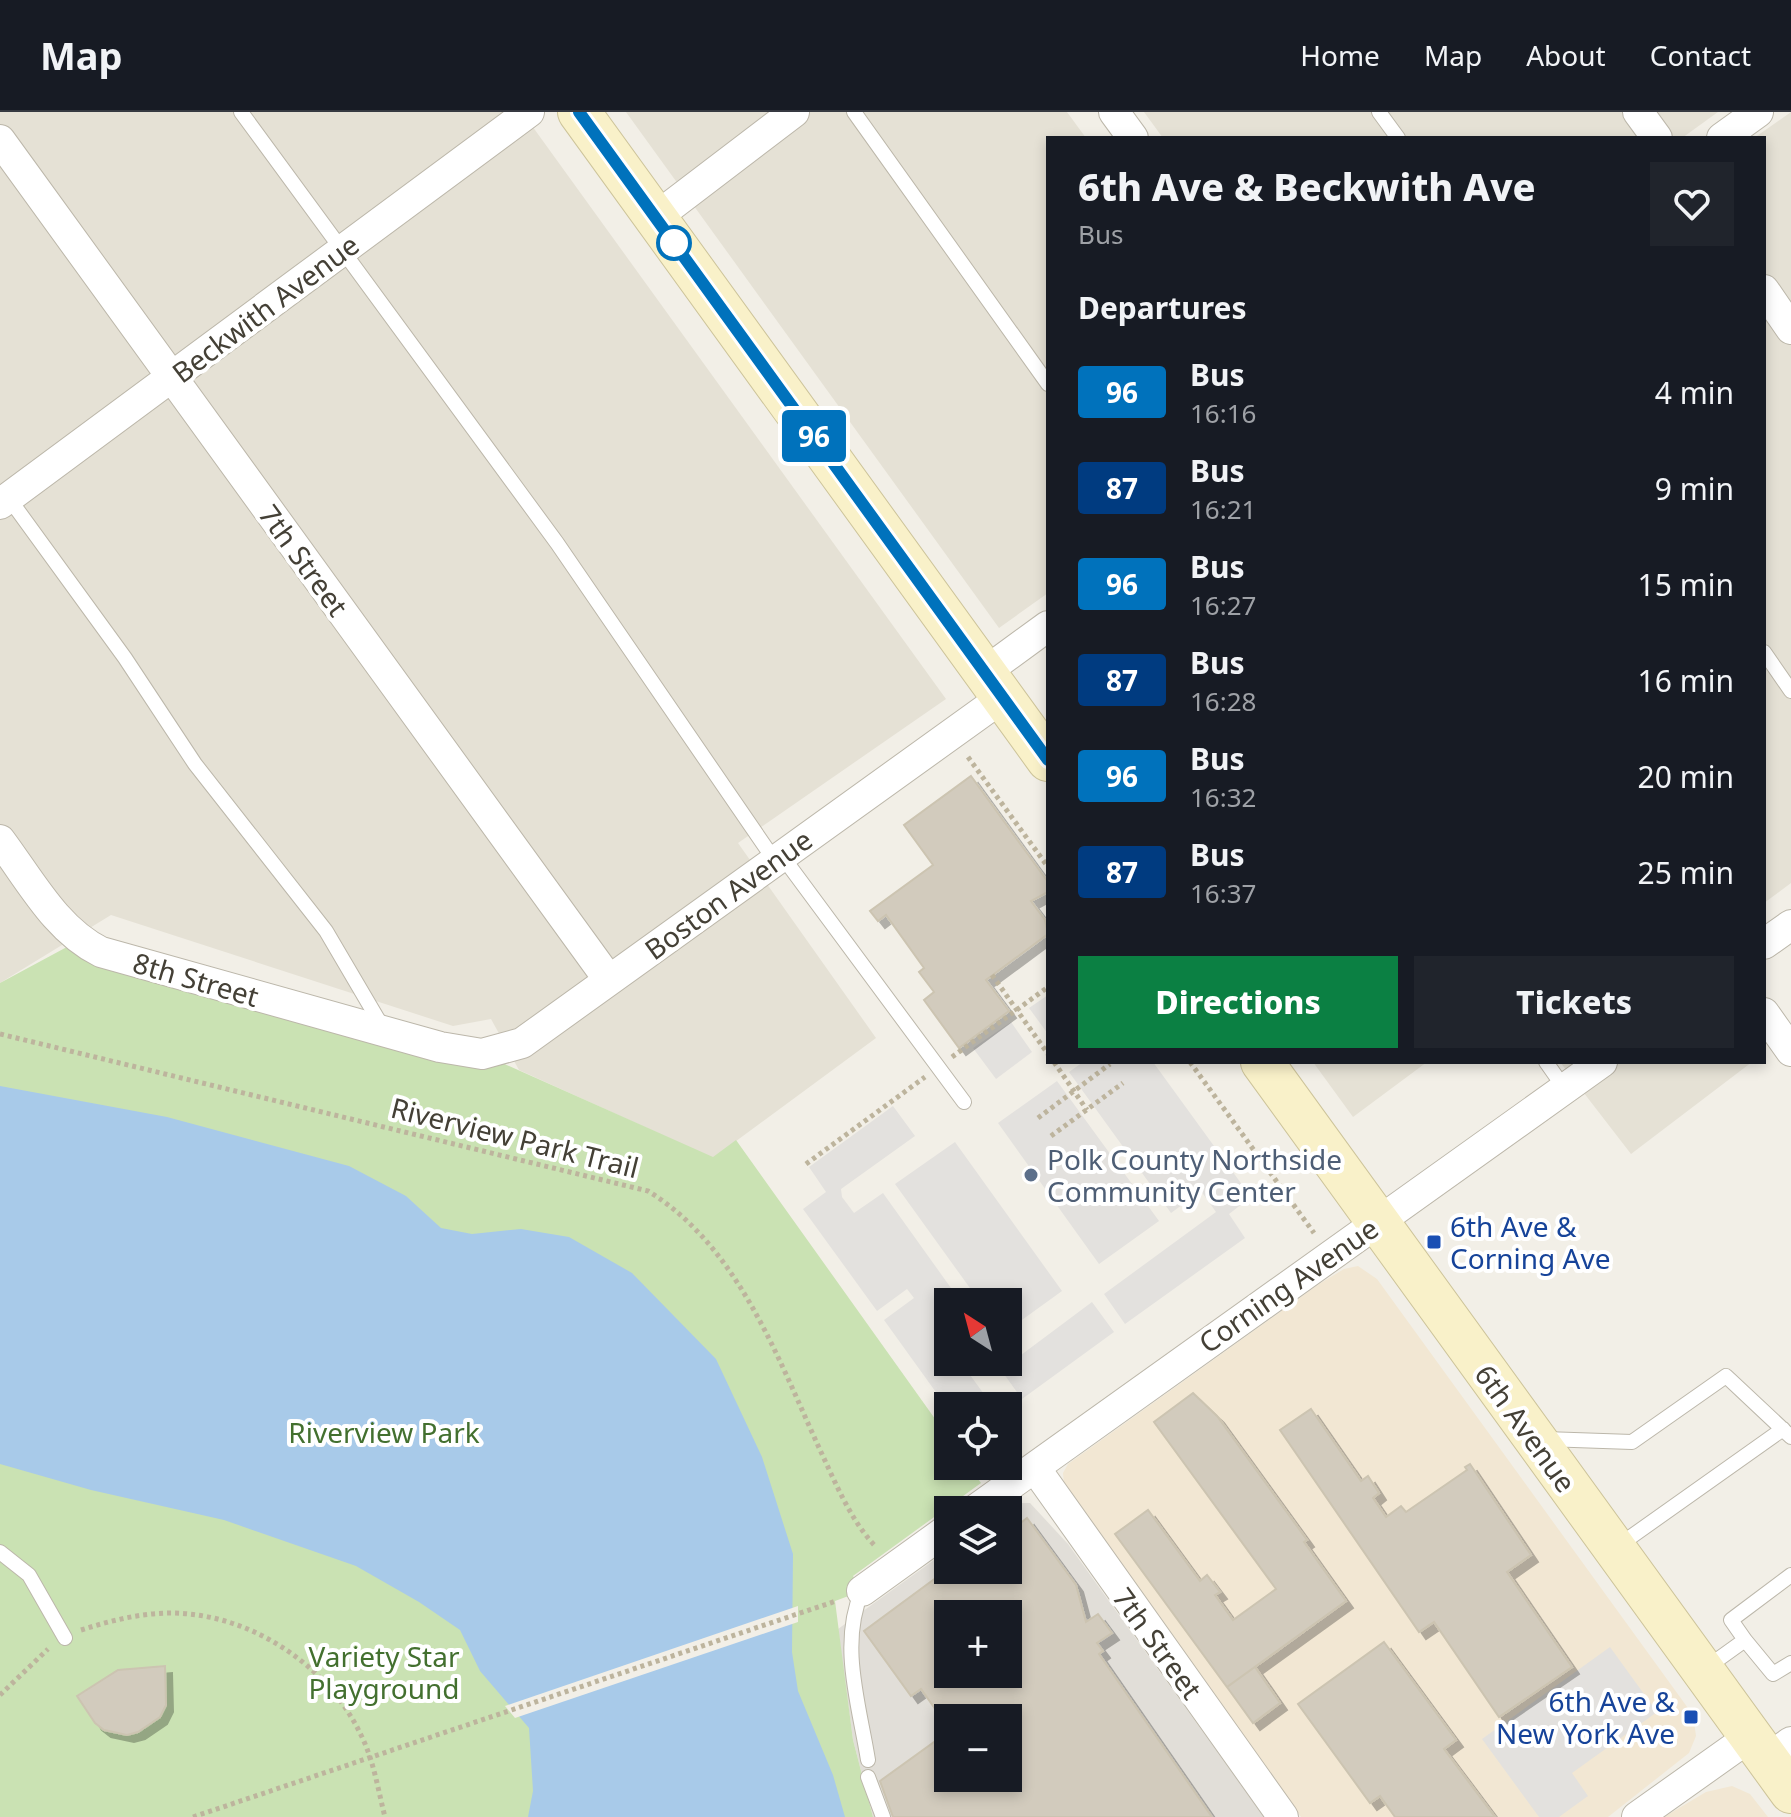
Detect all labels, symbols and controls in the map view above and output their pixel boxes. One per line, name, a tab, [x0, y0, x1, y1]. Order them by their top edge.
text: Map	[40, 29, 123, 81]
text: Home	[1300, 36, 1380, 74]
text: Map	[1424, 36, 1482, 74]
text: About	[1526, 36, 1606, 74]
text: Contact	[1650, 36, 1751, 74]
text: 6th Ave & Beckwith Ave	[1078, 160, 1536, 212]
button: heart	[1650, 162, 1734, 246]
text: Bus	[1078, 216, 1123, 252]
street label: Beckwith Avenue	[164, 225, 366, 391]
unlabelled marker	[657, 226, 691, 260]
text: Departures	[1078, 287, 1247, 328]
text: Bus	[1190, 354, 1245, 395]
text: 4 min	[1655, 372, 1734, 413]
text: 96	[1106, 373, 1138, 411]
text: 16:16	[1190, 395, 1256, 431]
line badge: 96	[778, 410, 850, 462]
text: 96	[798, 417, 830, 455]
text: Bus	[1190, 450, 1245, 491]
text: 9 min	[1655, 468, 1734, 509]
text: 87	[1106, 469, 1138, 507]
text: 16:21	[1190, 491, 1256, 527]
street label: 7th Street	[251, 497, 357, 623]
text: Bus	[1190, 546, 1245, 587]
text: 15 min	[1638, 564, 1734, 605]
text: 96	[1106, 565, 1138, 603]
text: 16:27	[1190, 587, 1256, 623]
text: Bus	[1190, 642, 1245, 683]
text: 16 min	[1638, 660, 1734, 701]
text: 87	[1106, 661, 1138, 699]
text: 16:28	[1190, 683, 1256, 719]
text: Bus	[1190, 738, 1245, 779]
text: 20 min	[1638, 756, 1734, 797]
text: 96	[1106, 757, 1138, 795]
text: 16:32	[1190, 779, 1256, 815]
street label: Boston Avenue	[637, 820, 819, 968]
text: Bus	[1190, 834, 1245, 875]
text: 25 min	[1638, 852, 1734, 893]
text: 87	[1106, 853, 1138, 891]
text: 16:37	[1190, 875, 1256, 911]
street label: 8th Street	[129, 943, 263, 1015]
button: Directions	[1078, 956, 1398, 1048]
button: Tickets	[1414, 956, 1734, 1048]
street label: Riverview Park Trail	[387, 1088, 643, 1186]
place label: Polk County Northside Community Center	[1047, 1140, 1342, 1210]
marker: Polk County Northside Community Center	[1022, 1166, 1040, 1184]
place label: 6th Ave & Corning Ave	[1450, 1207, 1610, 1277]
street label: Corning Avenue	[1191, 1209, 1385, 1361]
marker: 6th Ave & Corning Ave	[1425, 1233, 1443, 1251]
north arrow	[934, 1288, 1022, 1376]
map controls	[934, 1288, 1022, 1792]
street label: 6th Avenue	[1467, 1357, 1585, 1499]
button: locate	[934, 1392, 1022, 1480]
park label: Riverview Park	[288, 1413, 480, 1451]
button: layers	[934, 1496, 1022, 1584]
street label: 7th Street	[1105, 1580, 1211, 1706]
button: +	[934, 1600, 1022, 1688]
park label: Variety Star Playground	[308, 1637, 460, 1707]
place label: 6th Ave & New York Ave	[1496, 1682, 1675, 1752]
button: −	[934, 1704, 1022, 1792]
marker: 6th Ave & New York Ave	[1682, 1708, 1700, 1726]

